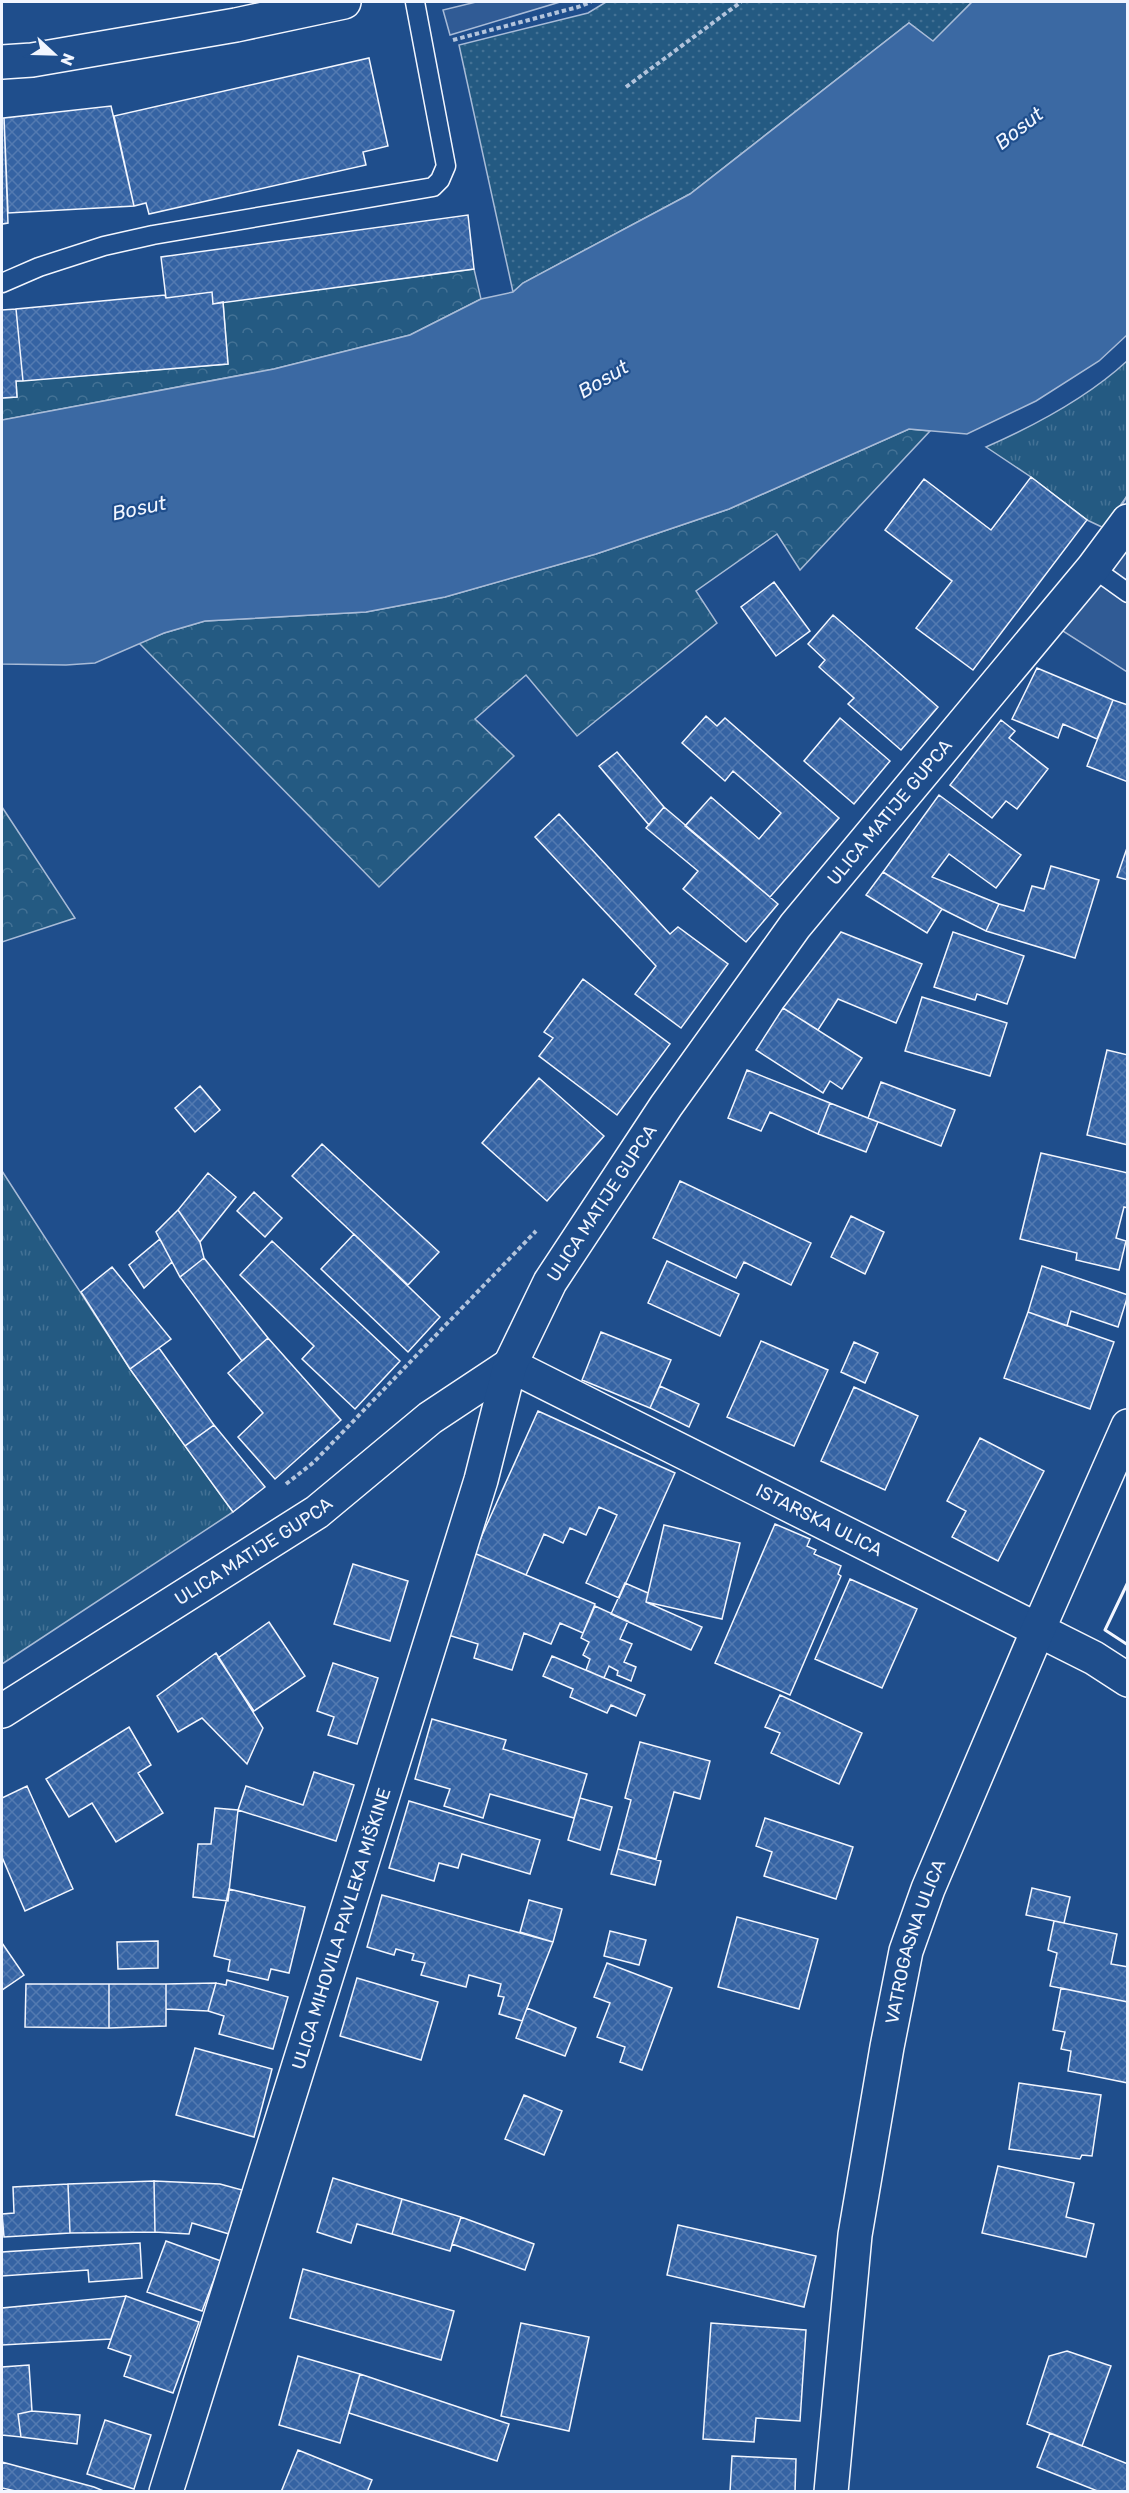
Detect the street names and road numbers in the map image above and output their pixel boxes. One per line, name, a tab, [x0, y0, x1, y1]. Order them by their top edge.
street label: ULICA MATIJE GUPCA	[823, 735, 957, 890]
street label: ULICA MATIJE GUPCA	[542, 1121, 662, 1286]
street label: ISTARSKA ULICA	[752, 1479, 886, 1561]
street label: ULICA MATIJE GUPCA	[171, 1493, 337, 1610]
street label: ULICA MIHOVILA PAVLEKA MIŠKINE	[287, 1785, 395, 2072]
street label: VATROGASNA ULICA	[881, 1856, 950, 2026]

